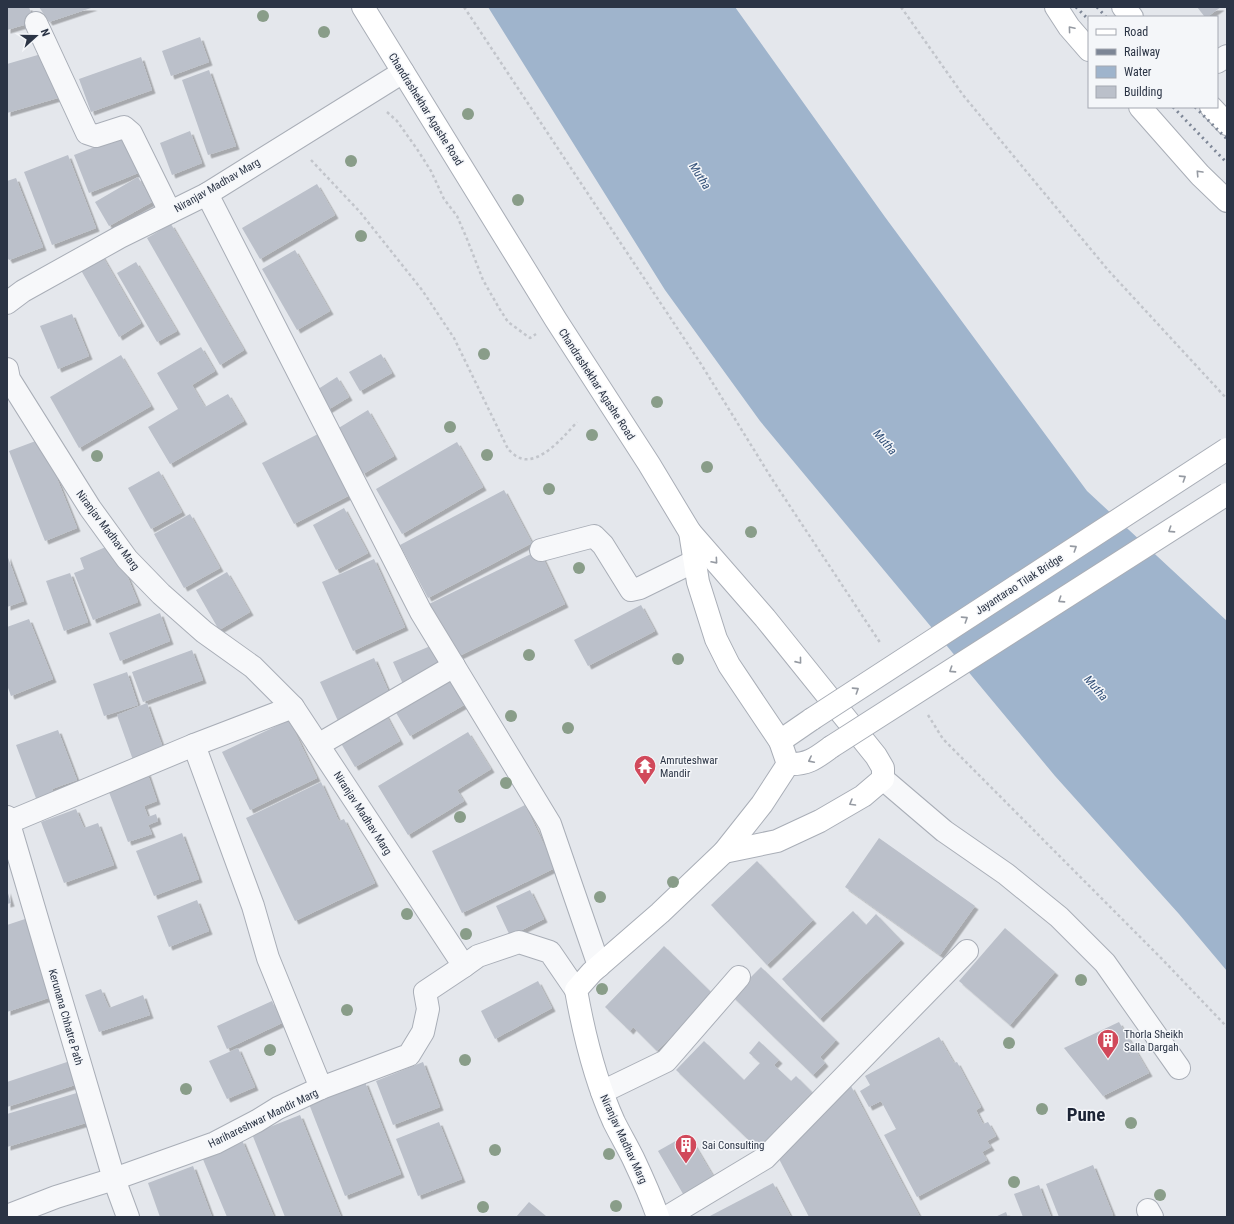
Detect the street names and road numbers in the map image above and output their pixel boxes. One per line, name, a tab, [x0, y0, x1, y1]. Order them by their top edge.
street label: Chandrashekhar Agashe Road	[386, 51, 466, 168]
street label: Niranjav Madhav Marg	[172, 156, 262, 215]
street label: Chandrashekhar Agashe Road	[556, 326, 637, 442]
street label: Niranjav Madhav Marg	[73, 488, 142, 573]
street label: Jayantarao Tilak Bridge	[973, 551, 1066, 618]
street label: Niranjav Madhav Marg	[331, 769, 394, 857]
street label: Kerunana Chhatre Path	[46, 967, 85, 1067]
street label: Harihareshwar Mandir Marg	[206, 1086, 320, 1151]
street label: Niranjav Madhav Marg	[597, 1093, 650, 1186]

